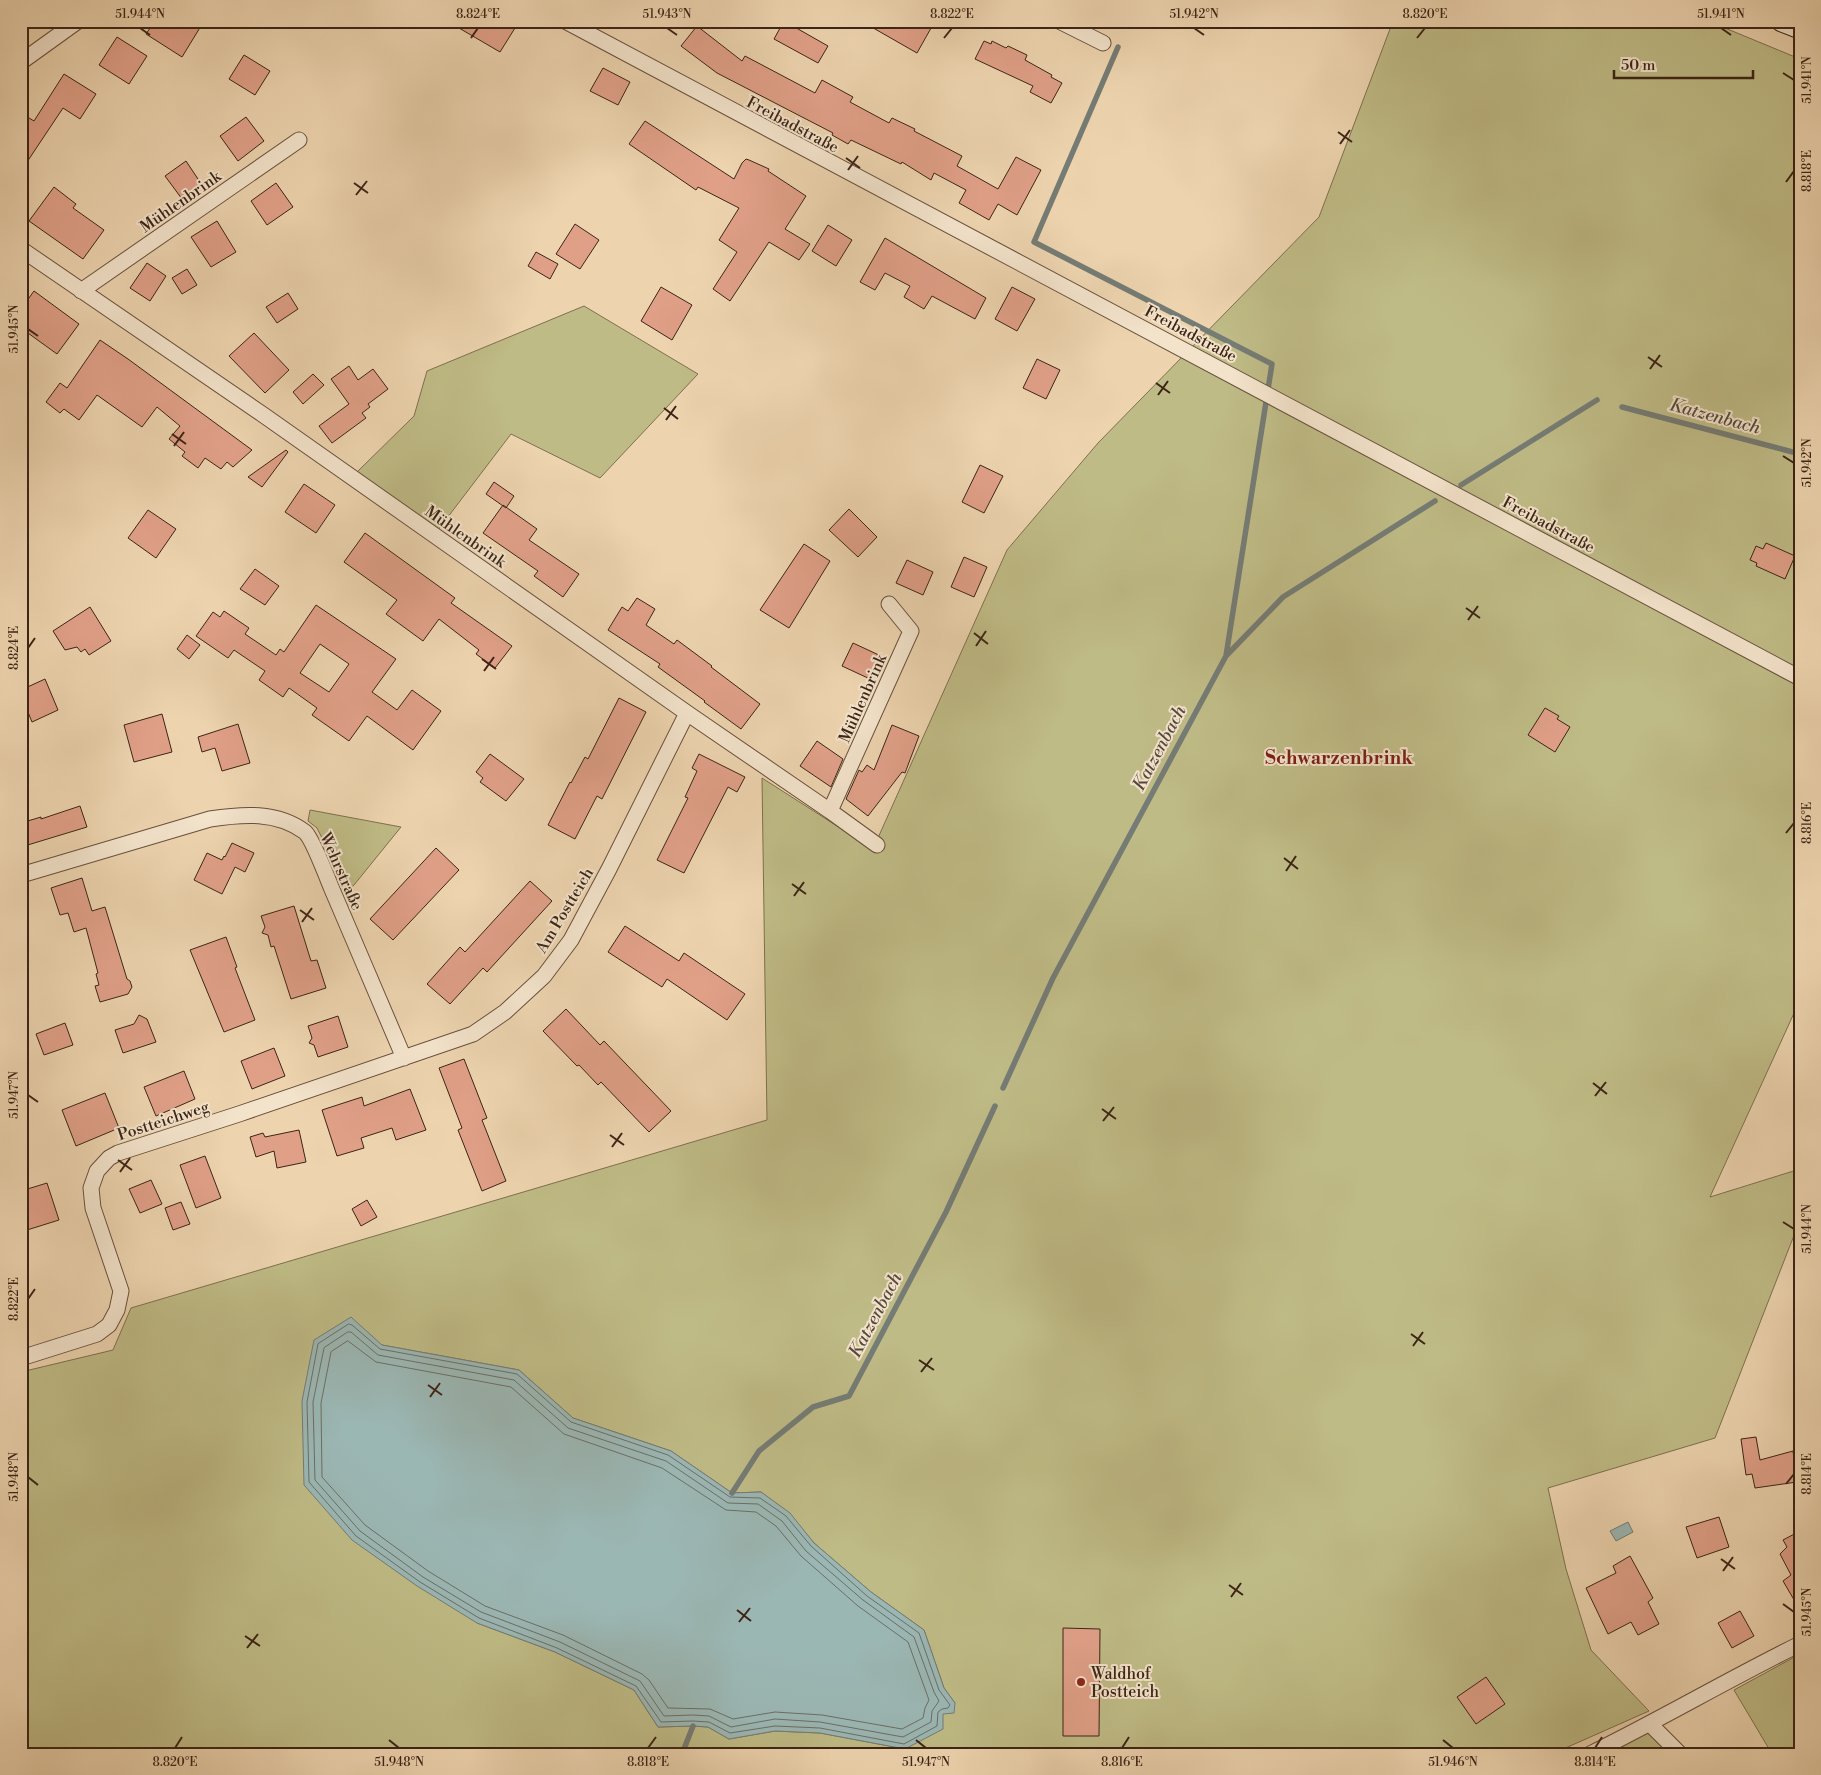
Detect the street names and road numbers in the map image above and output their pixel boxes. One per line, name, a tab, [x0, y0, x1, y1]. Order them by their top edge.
street label: Freibadstraße	[743, 92, 842, 158]
street label: Mühlenbrink	[136, 166, 226, 237]
street label: Freibadstraße	[1141, 301, 1240, 367]
street label: Freibadstraße	[1499, 492, 1598, 558]
street label: Mühlenbrink	[421, 501, 511, 573]
street label: Mühlenbrink	[835, 650, 892, 746]
street label: Wehrstraße	[315, 829, 367, 913]
street label: Am Postteich	[531, 864, 598, 958]
street label: Postteichweg	[115, 1097, 212, 1145]

